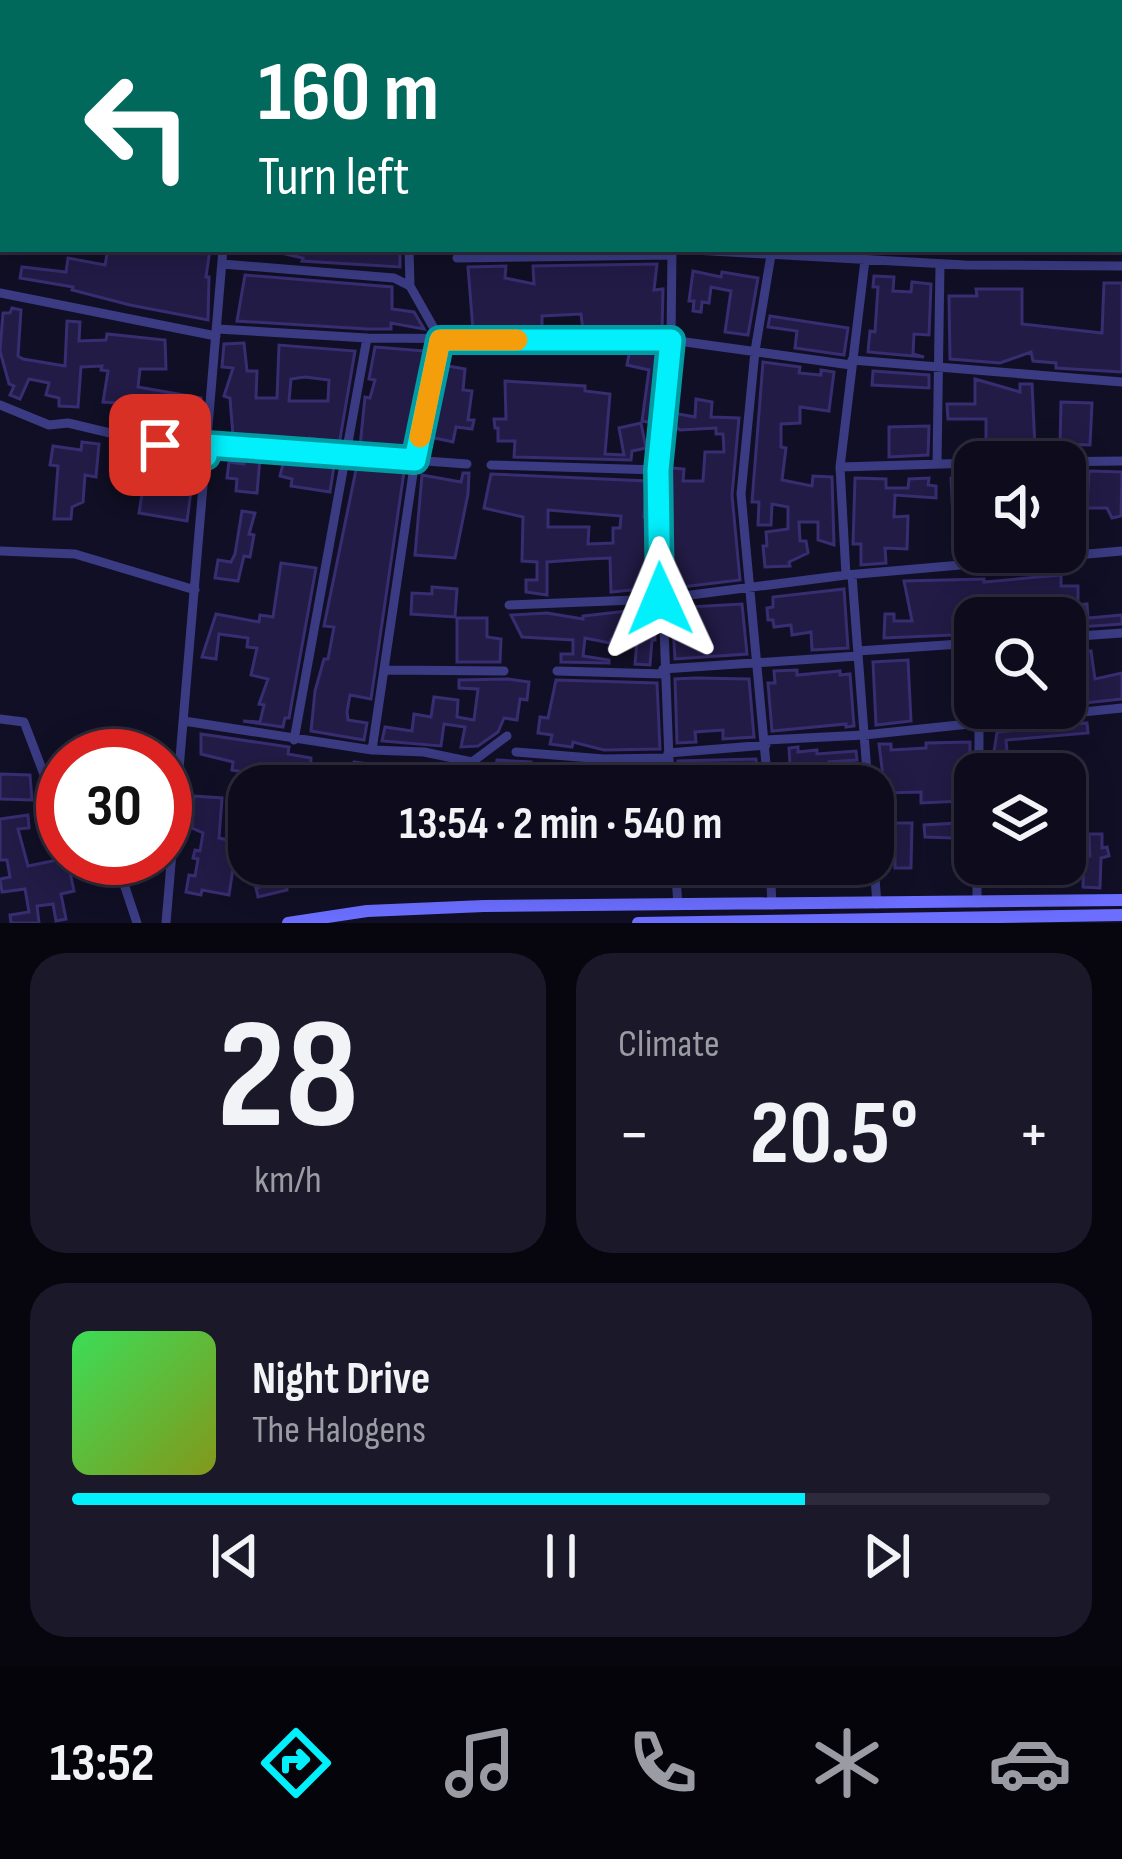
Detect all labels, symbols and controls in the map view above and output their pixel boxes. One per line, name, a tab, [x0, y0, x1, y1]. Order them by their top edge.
text: 160 m	[258, 43, 439, 144]
icon: left	[60, 48, 216, 204]
text: Turn left	[258, 145, 410, 210]
pin	[109, 394, 211, 496]
icon: arrive	[127, 412, 193, 478]
map controls	[954, 441, 1086, 885]
button: sound	[954, 441, 1086, 573]
position arrow	[597, 536, 723, 662]
button: search	[954, 597, 1086, 729]
speed limit sign: 30	[36, 729, 192, 885]
button: layers	[954, 753, 1086, 885]
text: 13:54 · 2 min · 540 m	[400, 797, 722, 852]
text: 28	[217, 985, 359, 1172]
text: Climate	[618, 1021, 720, 1068]
text: 20.5°	[750, 1081, 918, 1189]
text: −	[618, 1096, 650, 1175]
text: +	[1018, 1096, 1050, 1175]
text: km/h	[254, 1157, 322, 1204]
text: Night Drive	[252, 1352, 430, 1407]
text: The Halogens	[252, 1407, 426, 1454]
icon: previous	[202, 1523, 268, 1589]
icon: pause	[528, 1523, 594, 1589]
icon: next	[854, 1523, 920, 1589]
icon: directions	[254, 1721, 338, 1805]
icon: music	[438, 1721, 522, 1805]
icon: phone	[621, 1721, 705, 1805]
icon: climate	[805, 1721, 889, 1805]
icon: car	[988, 1721, 1072, 1805]
text: 13:52	[50, 1731, 155, 1796]

